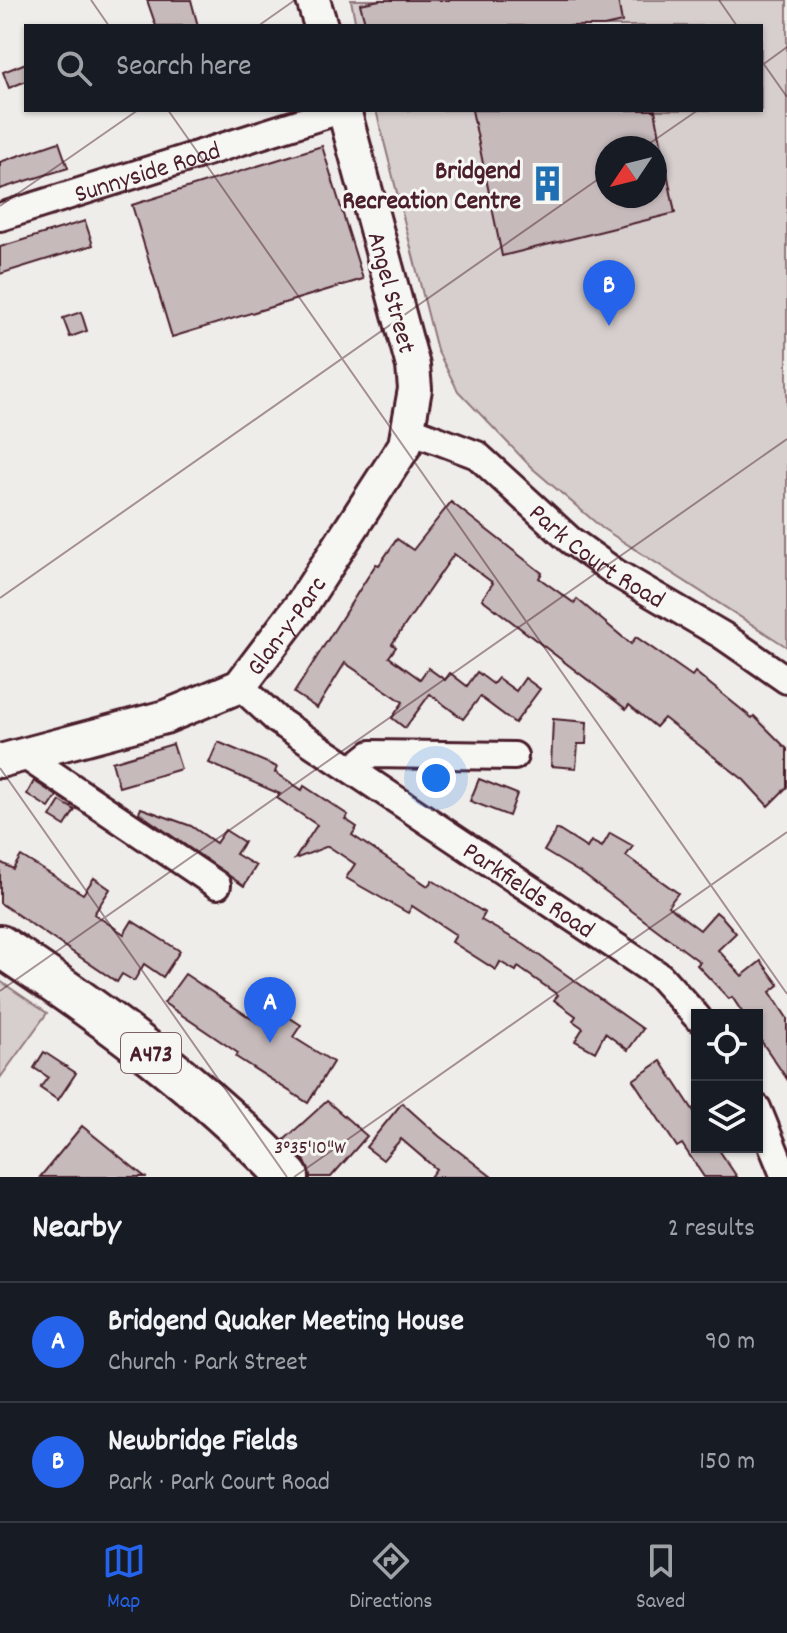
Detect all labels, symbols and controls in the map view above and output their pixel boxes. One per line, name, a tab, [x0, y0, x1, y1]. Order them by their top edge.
search box	[24, 24, 763, 112]
icon: search	[52, 46, 96, 90]
text: Search here	[116, 47, 252, 90]
street label: Sunnyside Road	[70, 134, 226, 214]
north arrow	[595, 136, 667, 208]
place label: Bridgend Recreation Centre	[342, 154, 521, 221]
building icon: Bridgend Recreation Centre	[528, 165, 566, 203]
street label: Angel Street	[356, 228, 424, 358]
pin: B	[583, 260, 635, 326]
street label: Park Court Road	[519, 496, 671, 620]
street label: Glan-y-Parc	[239, 570, 337, 685]
your location	[416, 758, 456, 798]
street label: Parkfields Road	[454, 834, 601, 949]
pin: A	[244, 977, 296, 1043]
map controls	[691, 1009, 763, 1153]
button: locate	[691, 1009, 763, 1081]
road number: A473	[121, 1033, 181, 1073]
button: layers	[691, 1081, 763, 1153]
text: 3°35'10"W	[274, 1135, 346, 1163]
text: Nearby	[32, 1205, 121, 1254]
text: 2 results	[668, 1211, 755, 1248]
text: Bridgend Quaker Meeting House	[108, 1302, 464, 1345]
text: A	[51, 1324, 65, 1361]
text: 90 m	[705, 1324, 755, 1361]
text: Church · Park Street	[108, 1345, 307, 1382]
text: Newbridge Fields	[108, 1422, 298, 1465]
text: B	[52, 1444, 64, 1481]
text: 150 m	[699, 1444, 755, 1481]
text: Park · Park Court Road	[108, 1465, 330, 1502]
tab: Map	[102, 1539, 146, 1618]
tab: Directions	[349, 1539, 433, 1618]
tab: Saved	[636, 1539, 685, 1618]

